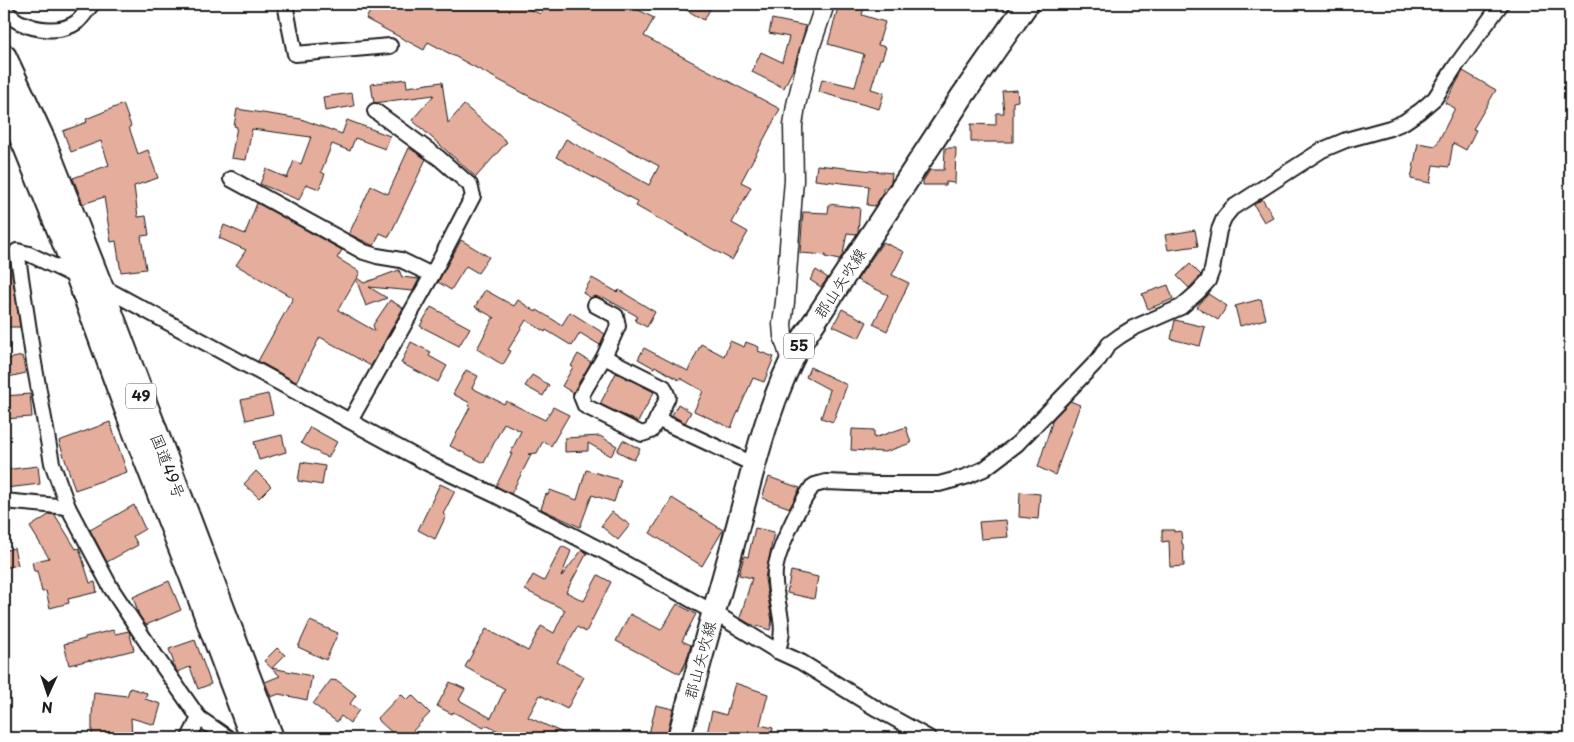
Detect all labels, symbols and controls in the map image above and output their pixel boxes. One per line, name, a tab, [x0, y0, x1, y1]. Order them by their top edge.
street label: 郡山矢吹線	[807, 242, 871, 323]
road number: 55	[784, 334, 814, 358]
road number: 49	[126, 384, 156, 408]
street label: 国道49号	[146, 430, 192, 502]
street label: 郡山矢吹線	[677, 618, 721, 701]
north arrow	[22, 670, 72, 720]
text: N	[41, 697, 53, 718]

